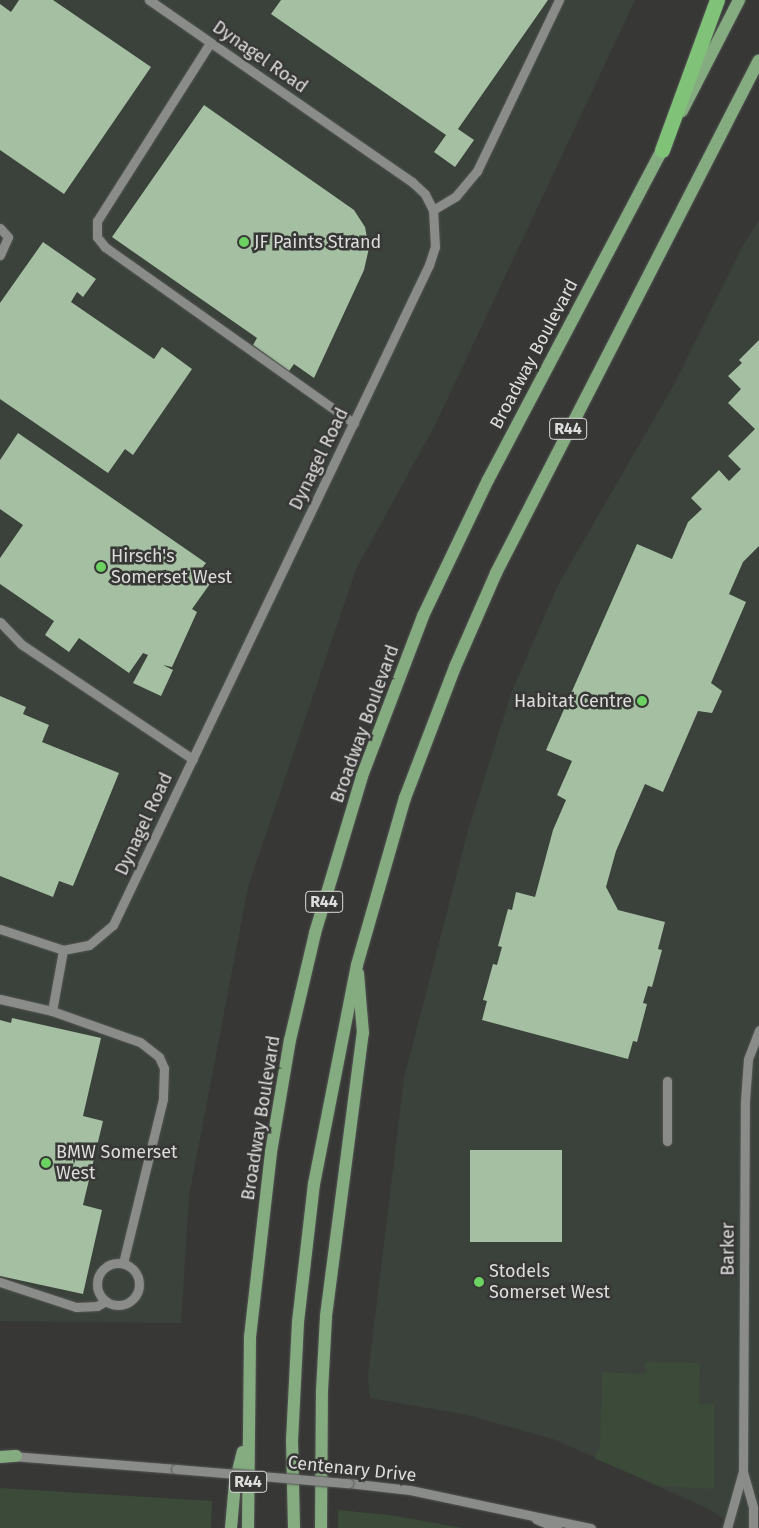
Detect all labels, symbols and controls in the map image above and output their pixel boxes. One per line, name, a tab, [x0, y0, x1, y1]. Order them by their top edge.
street label: Dynagel Road	[208, 16, 312, 98]
place label: JF Paints Strand	[254, 231, 381, 253]
marker: JF Paints Strand	[238, 236, 250, 248]
street label: Broadway Boulevard	[485, 275, 583, 433]
street label: Dynagel Road	[285, 404, 353, 514]
road number: R44	[548, 416, 588, 442]
place label: Hirsch's Somerset West	[111, 546, 232, 588]
marker: Hirsch's Somerset West	[95, 561, 107, 573]
street label: Broadway Boulevard	[326, 642, 404, 806]
place label: Habitat Centre	[514, 690, 632, 712]
marker: Habitat Centre	[636, 695, 648, 707]
street label: Dynagel Road	[111, 769, 177, 879]
road number: R44	[304, 889, 344, 916]
street label: Broadway Boulevard	[237, 1034, 285, 1202]
place label: BMW Somerset West	[56, 1142, 178, 1184]
marker: BMW Somerset West	[40, 1157, 52, 1169]
street label: Barker	[717, 1222, 739, 1276]
place label: Stodels Somerset West	[489, 1261, 610, 1304]
marker: Stodels Somerset West	[473, 1276, 485, 1288]
street label: Centenary Drive	[287, 1452, 417, 1486]
road number: R44	[228, 1468, 268, 1495]

